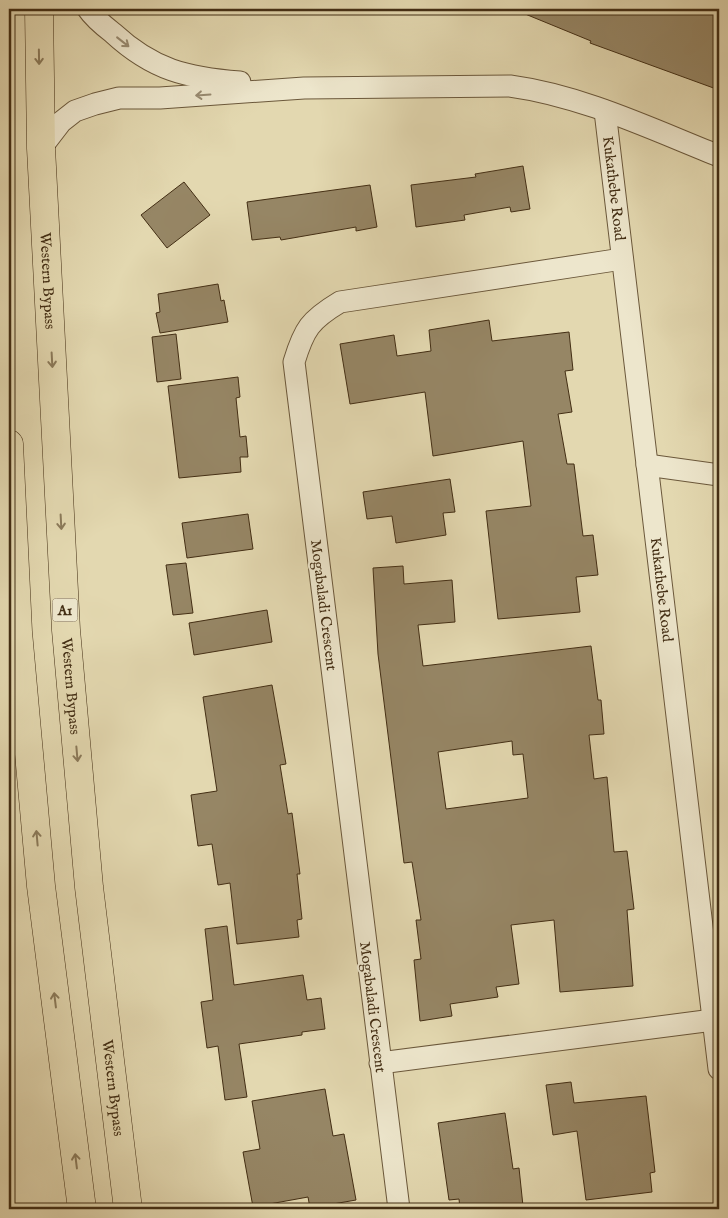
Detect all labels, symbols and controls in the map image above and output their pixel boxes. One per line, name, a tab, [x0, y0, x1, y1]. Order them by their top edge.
one-way arrow	[117, 36, 130, 47]
one-way arrow	[35, 49, 44, 65]
one-way arrow	[195, 91, 211, 100]
street label: Kukathebe Road	[598, 135, 629, 243]
street label: Western Bypass	[35, 232, 59, 330]
one-way arrow	[48, 351, 57, 367]
one-way arrow	[56, 514, 65, 530]
street label: Kukathebe Road	[646, 536, 677, 644]
street label: Mogabaladi Crescent	[306, 539, 341, 672]
road number: A1	[52, 598, 78, 622]
street label: Western Bypass	[57, 637, 84, 735]
one-way arrow	[73, 746, 82, 762]
one-way arrow	[32, 831, 41, 847]
street label: Mogabaladi Crescent	[355, 941, 390, 1074]
one-way arrow	[50, 992, 60, 1008]
street label: Western Bypass	[98, 1039, 128, 1137]
one-way arrow	[71, 1153, 81, 1169]

